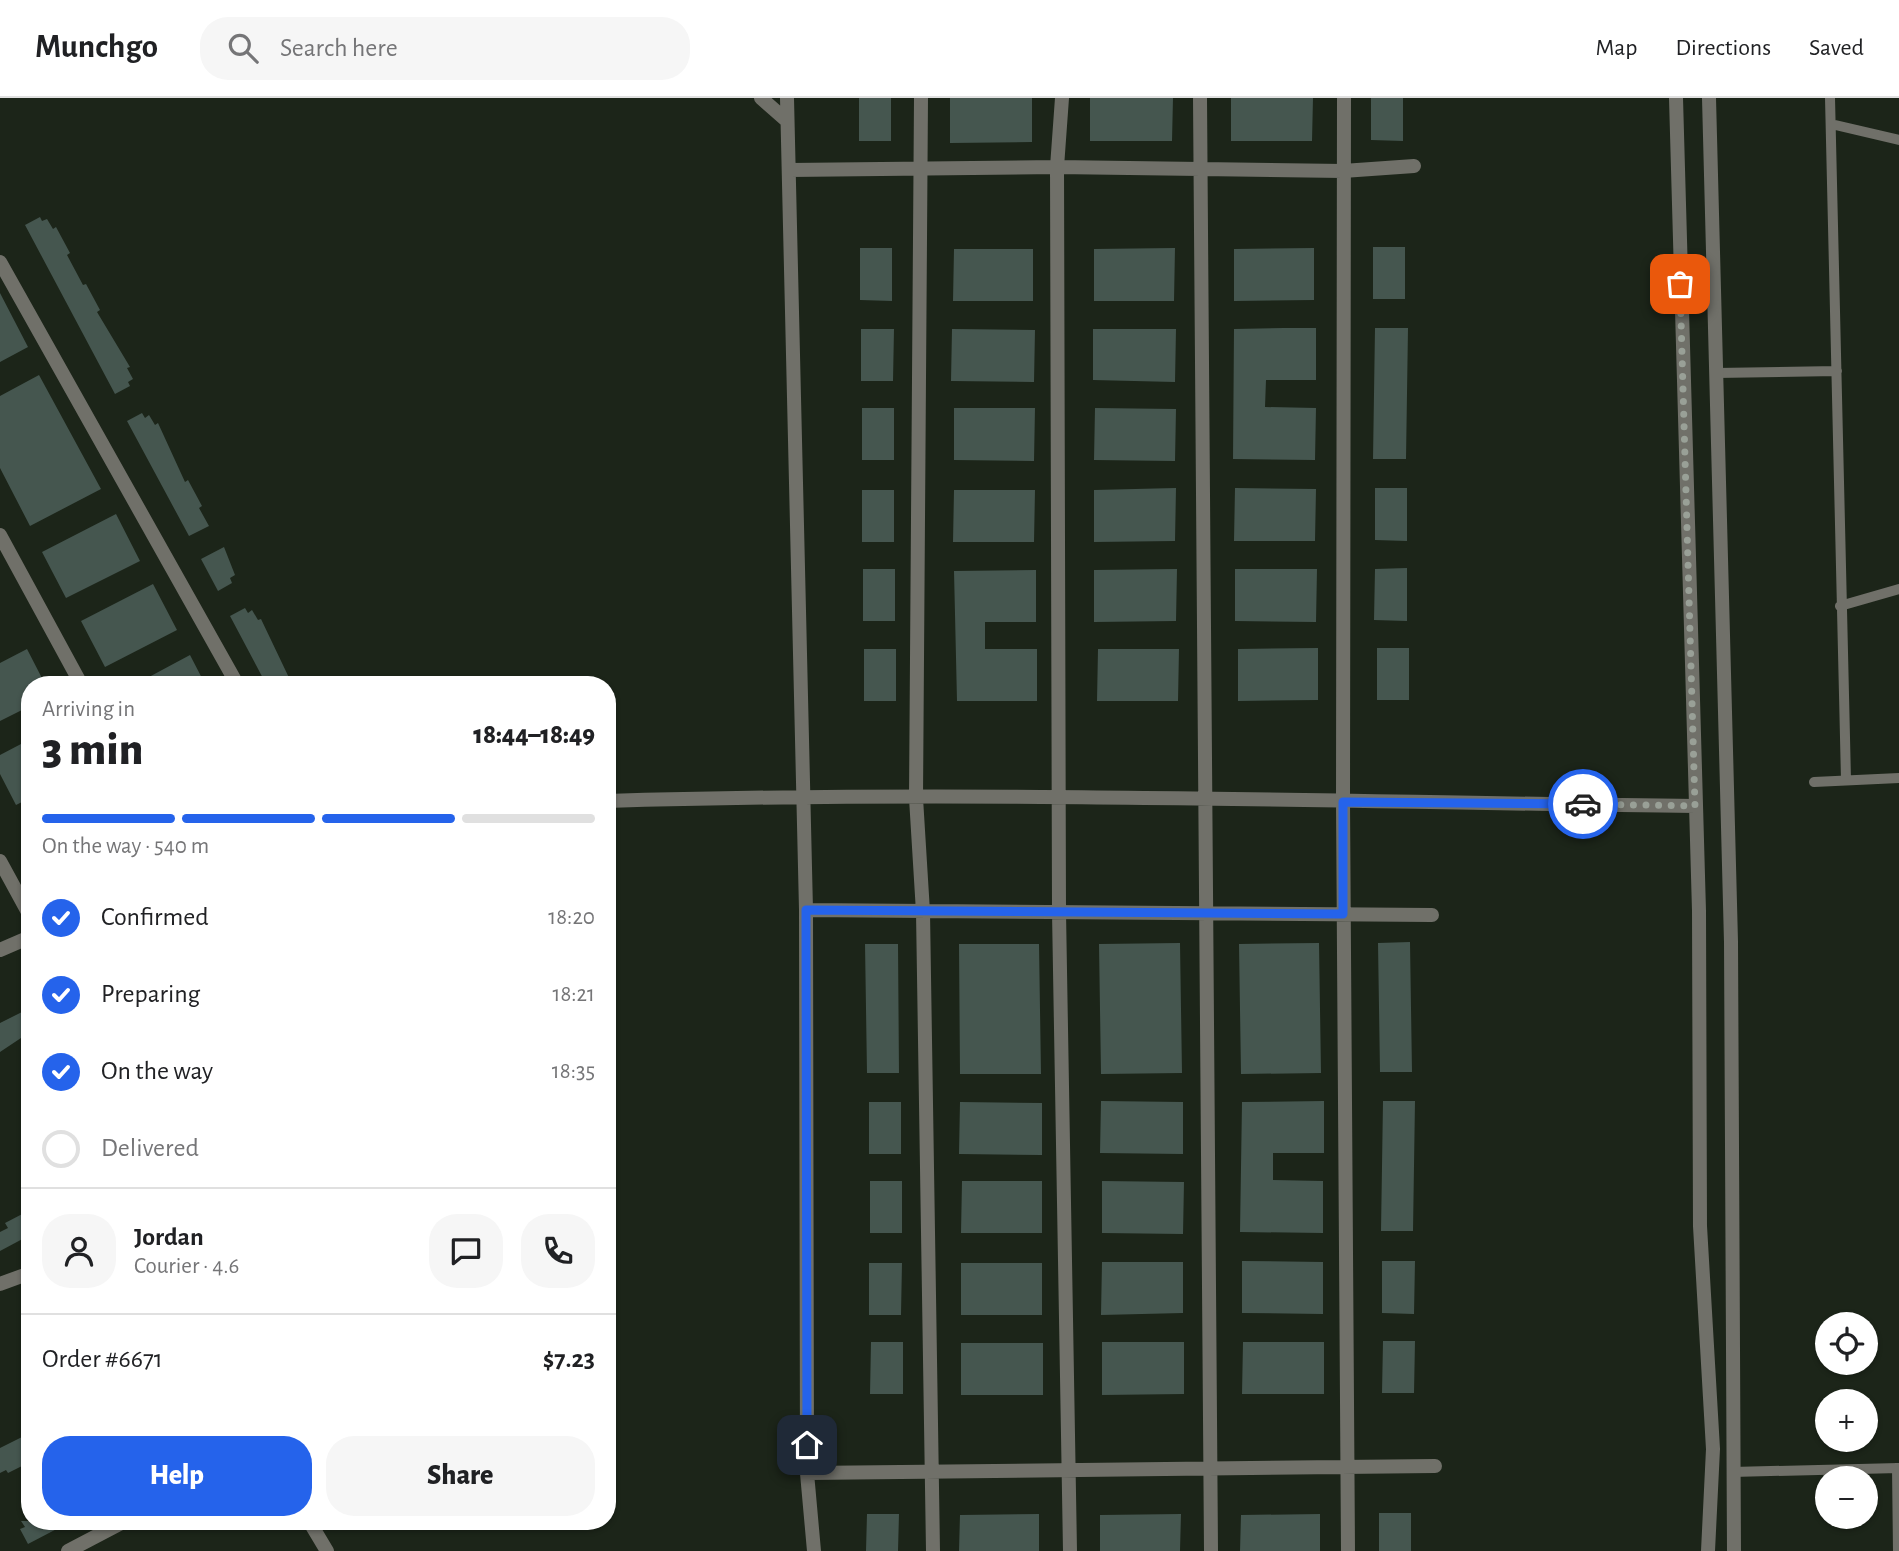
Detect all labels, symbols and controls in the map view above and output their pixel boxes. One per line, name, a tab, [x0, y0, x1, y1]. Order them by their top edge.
search box	[200, 17, 690, 80]
icon: search	[224, 29, 262, 67]
text: Munchgo	[35, 31, 158, 64]
text: Search here	[280, 35, 398, 61]
text: Map	[1595, 36, 1637, 60]
text: Directions	[1675, 36, 1771, 60]
text: Saved	[1809, 36, 1864, 60]
pin	[1650, 254, 1710, 314]
icon: bag	[1661, 265, 1699, 303]
text: Arriving in	[42, 698, 135, 721]
text: 18:44–18:49	[473, 722, 595, 748]
text: 3 min	[42, 727, 143, 773]
courier	[1548, 769, 1618, 839]
icon: car	[1564, 785, 1602, 823]
text: On the way · 540 m	[42, 835, 209, 858]
icon: check	[42, 899, 80, 937]
text: Confirmed	[101, 904, 209, 930]
text: 18:20	[548, 906, 595, 929]
icon: check	[42, 976, 80, 1014]
text: Preparing	[101, 981, 200, 1007]
text: 18:21	[553, 983, 595, 1006]
icon: check	[42, 1053, 80, 1091]
text: On the way	[101, 1058, 213, 1084]
text: 18:35	[552, 1060, 595, 1083]
text: Delivered	[101, 1135, 199, 1161]
button: person	[42, 1214, 116, 1288]
button: chat	[429, 1214, 503, 1288]
button: phone	[521, 1214, 595, 1288]
text: Jordan	[134, 1224, 204, 1250]
text: Courier · 4.6	[134, 1255, 239, 1278]
map controls	[1815, 1312, 1878, 1529]
button: locate	[1815, 1312, 1878, 1375]
text: Order #6671	[42, 1346, 163, 1372]
text: $7.23	[543, 1346, 595, 1372]
button: +	[1815, 1389, 1878, 1452]
pin	[777, 1415, 837, 1475]
icon: home	[788, 1426, 826, 1464]
button: Help	[42, 1436, 312, 1516]
button: Share	[326, 1436, 595, 1516]
button: −	[1815, 1466, 1878, 1529]

